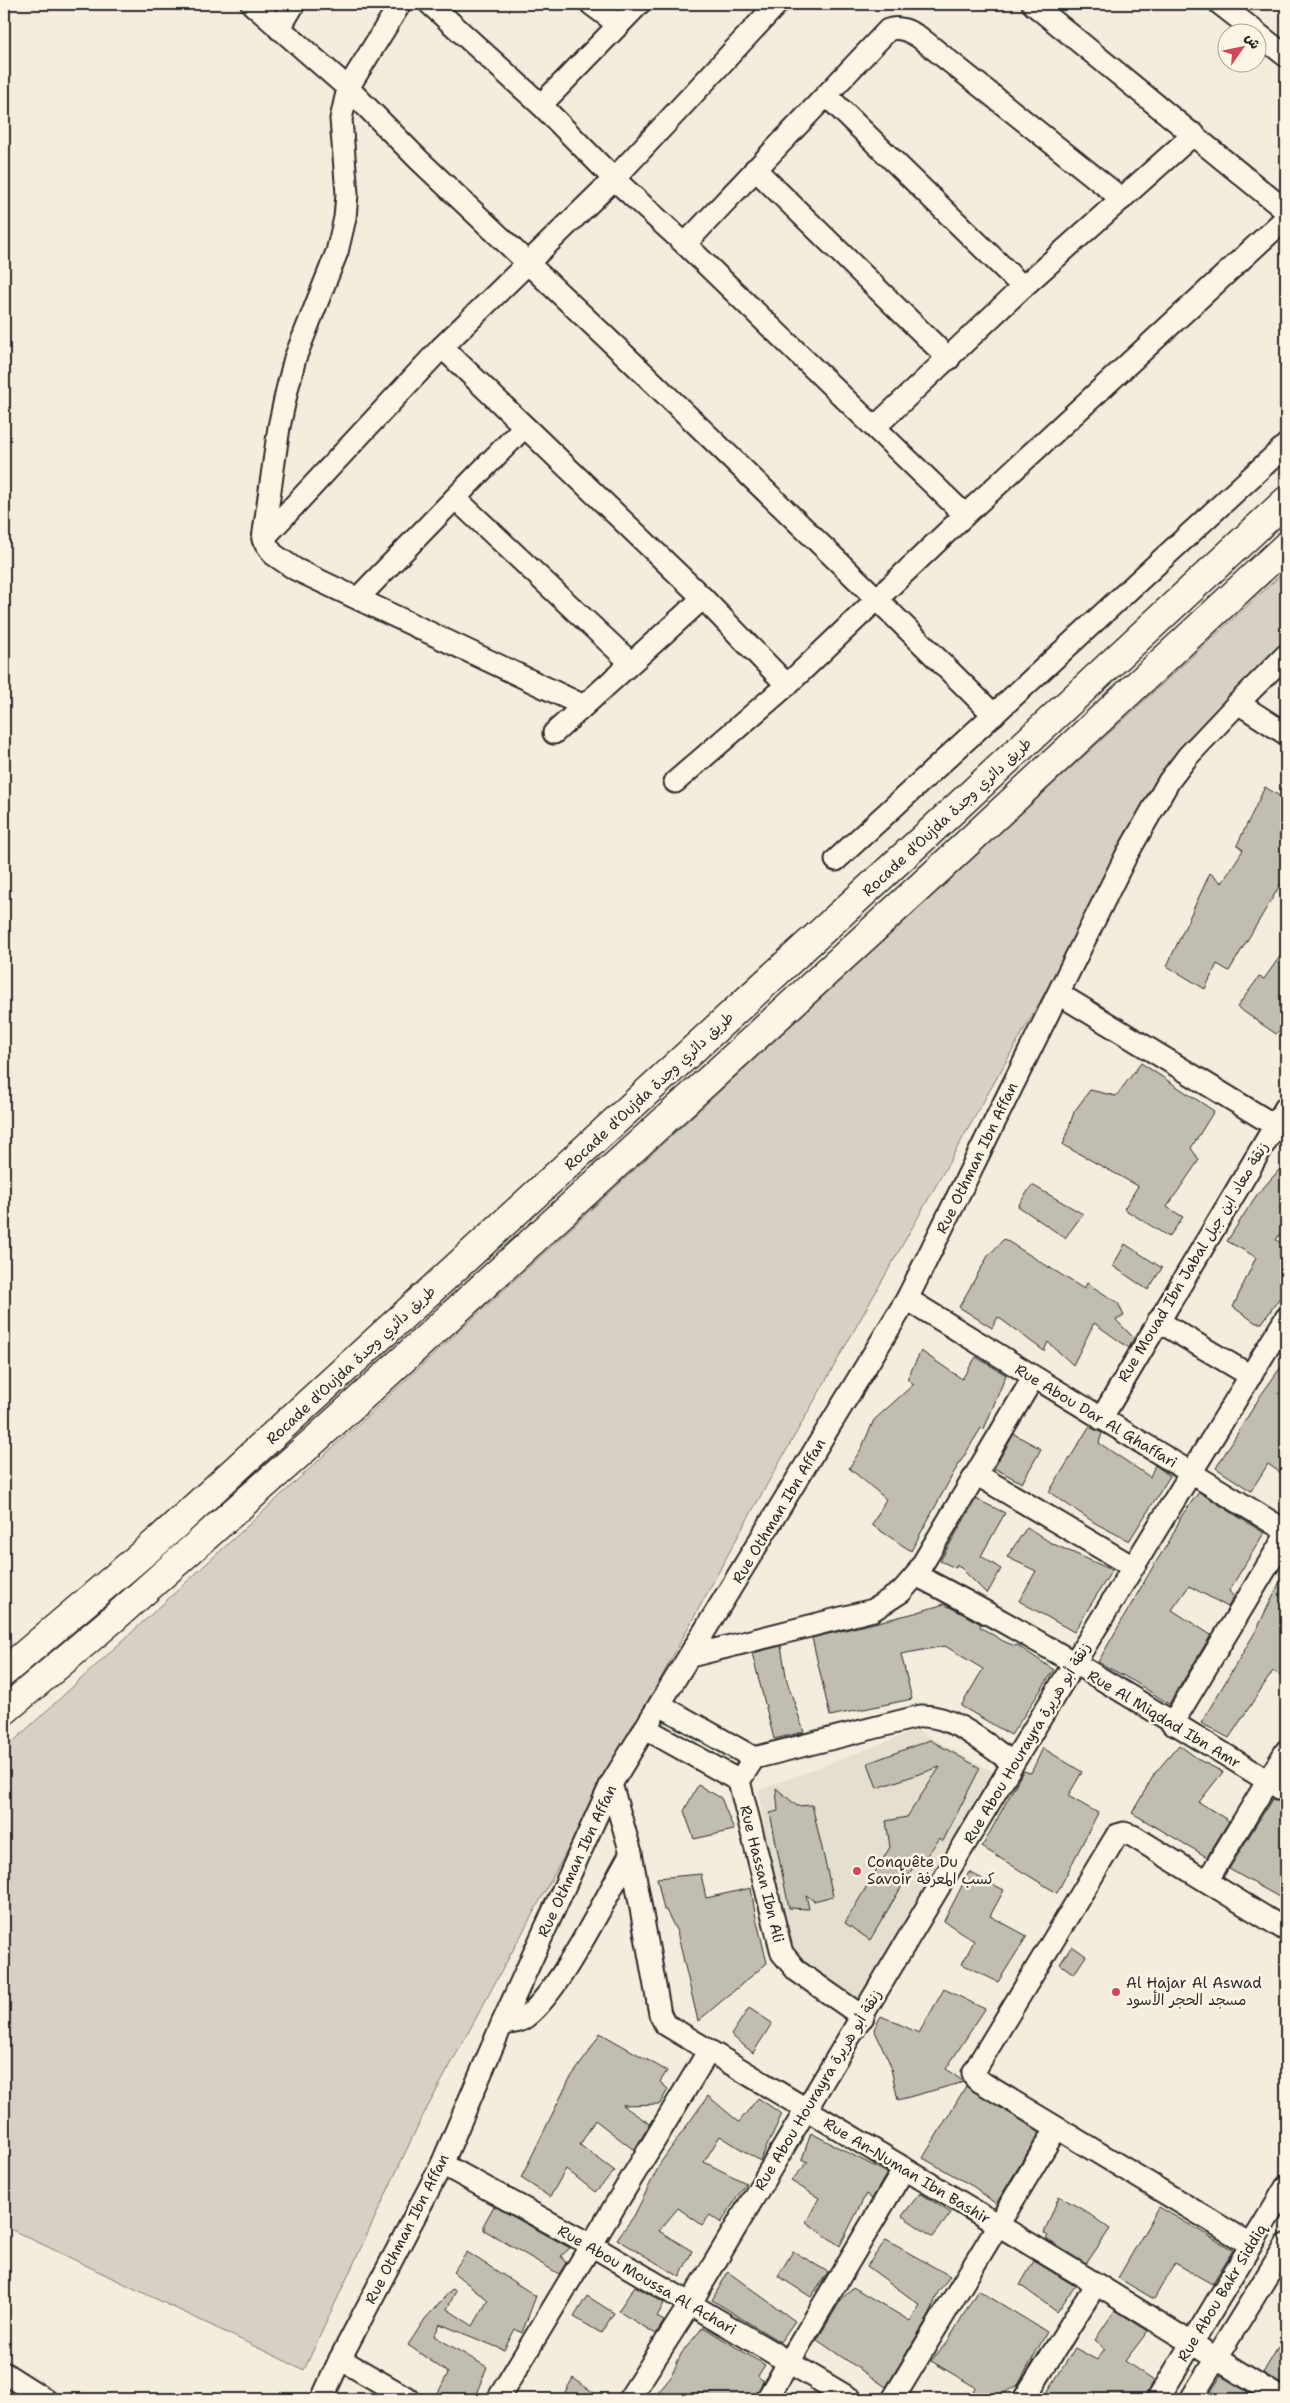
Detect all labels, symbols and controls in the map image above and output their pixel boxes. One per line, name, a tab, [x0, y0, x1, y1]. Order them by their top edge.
north arrow	[1218, 22, 1268, 72]
text: ش	[1241, 30, 1265, 52]
street label: Rocade d'Oujda طريق دائري وجدة	[858, 733, 1037, 902]
street label: Rocade d'Oujda طريق دائري وجدة	[560, 1007, 739, 1176]
street label: Rue Othman Ibn Affan	[932, 1079, 1022, 1237]
street label: Rue Mouad Ibn Jabal زنقة معاد ابن جبل	[1113, 1138, 1273, 1386]
street label: Rocade d'Oujda طريق دائري وجدة	[262, 1281, 441, 1450]
street label: Rue Abou Dar Al Ghaffari	[1011, 1359, 1181, 1473]
street label: Rue Othman Ibn Affan	[728, 1435, 830, 1587]
street label: Rue Abou Hourayra زنقة أبو هريرة	[959, 1639, 1095, 1847]
street label: Rue Al Miqdad Ibn Amr	[1084, 1665, 1244, 1773]
street label: Rue Othman Ibn Affan	[533, 1782, 621, 1940]
street label: Rue Hassan Ibn Ali	[735, 1803, 789, 1945]
place label: Conquête Du Savoir كسب المعرفة	[867, 1852, 995, 1889]
marker: Conquête Du Savoir كسب المعرفة	[851, 1865, 863, 1877]
place label: Al Hajar Al Aswad مسجد الحجر الأسود	[1126, 1973, 1262, 2010]
street label: Rue Abou Hourayra زنقة أبو هريرة	[750, 1986, 886, 2194]
marker: Al Hajar Al Aswad مسجد الحجر الأسود	[1110, 1986, 1122, 1998]
street label: Rue An-Numan Ibn Bashir	[820, 2113, 994, 2229]
street label: Rue Othman Ibn Affan	[360, 2150, 454, 2308]
street label: Rue Abou Bakr Siddiq	[1173, 2219, 1272, 2366]
street label: Rue Abou Moussa Al Achari	[554, 2221, 740, 2339]

